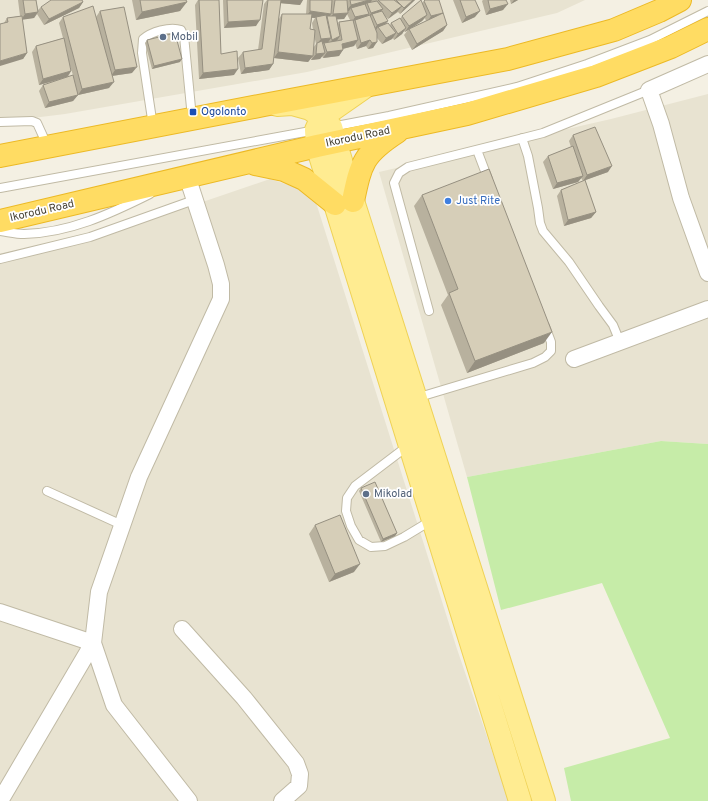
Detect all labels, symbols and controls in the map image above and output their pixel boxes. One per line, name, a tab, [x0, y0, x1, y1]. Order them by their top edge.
place label: Mobil	[171, 30, 198, 44]
marker: Mobil	[158, 32, 168, 42]
place label: Ogolonto	[201, 105, 246, 119]
marker: Ogolonto	[188, 107, 198, 117]
street label: Ikorodu Road	[325, 123, 391, 151]
place label: Just Rite	[456, 194, 500, 208]
marker: Just Rite	[443, 196, 453, 206]
street label: Ikorodu Road	[9, 197, 75, 225]
place label: Mikolad	[374, 487, 412, 501]
marker: Mikolad	[361, 489, 371, 499]

